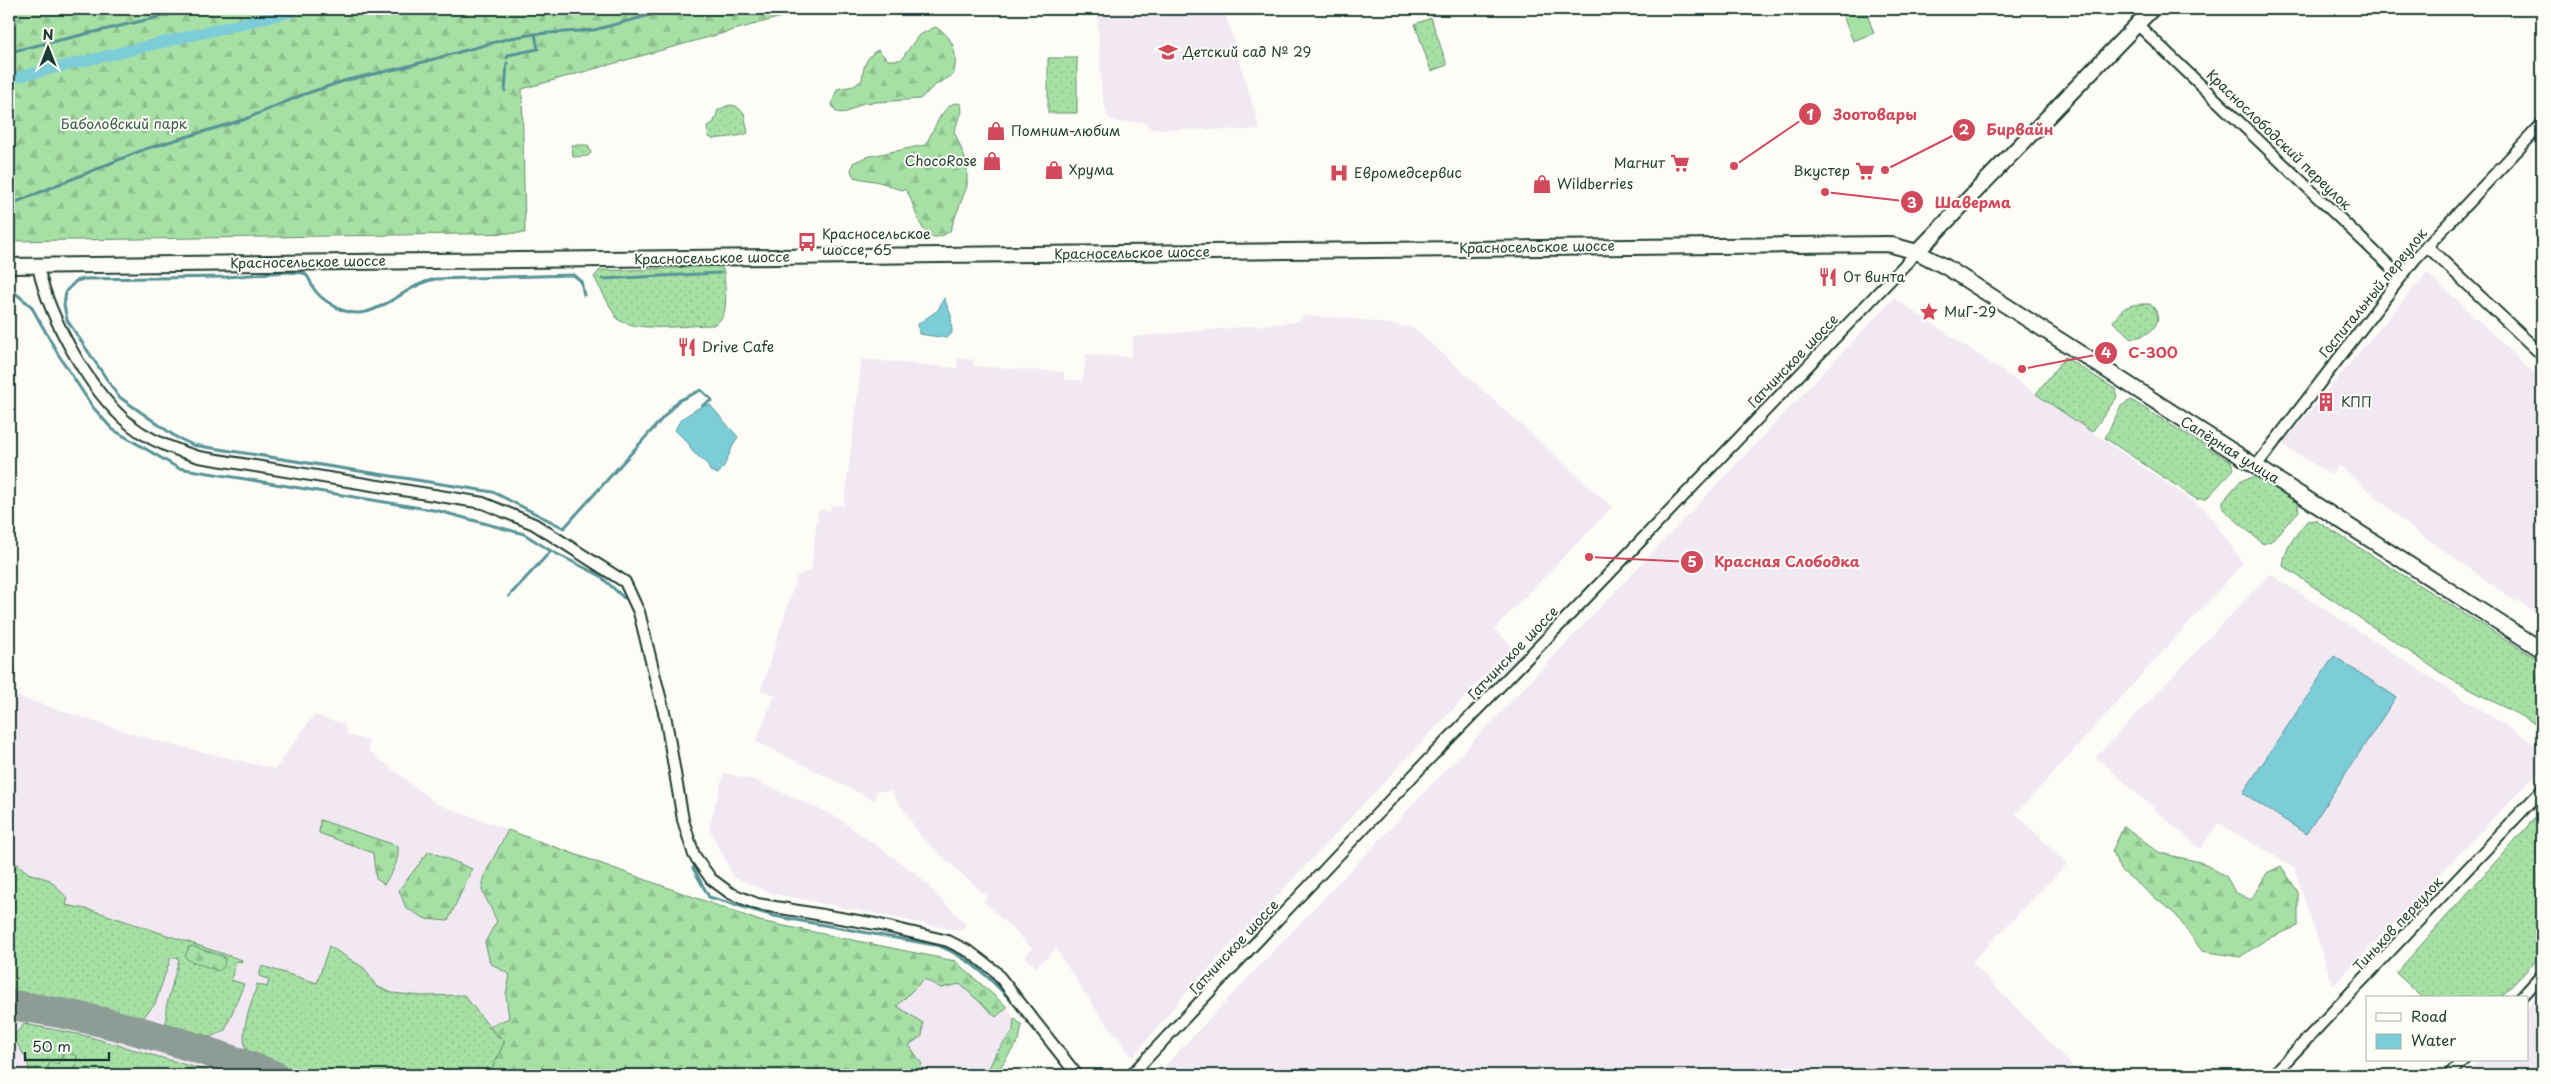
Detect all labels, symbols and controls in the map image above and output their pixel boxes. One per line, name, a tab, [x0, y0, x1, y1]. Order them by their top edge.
north arrow	[22, 22, 72, 72]
text: N	[42, 24, 54, 45]
school or university icon: Детский сад № 29	[1157, 41, 1179, 63]
place label: Детский сад № 29	[1182, 41, 1311, 62]
street label: Краснослободский переулок	[2202, 65, 2357, 215]
callout: Зоотовары	[1798, 99, 1926, 129]
text: 1	[1806, 102, 1814, 125]
text: Зоотовары	[1832, 102, 1917, 125]
park label: Баболовский парк	[61, 113, 188, 134]
callout: Бирвайн	[1951, 115, 2063, 145]
text: 2	[1959, 117, 1970, 140]
text: Бирвайн	[1987, 117, 2054, 140]
shop icon: Помним-любим	[985, 120, 1007, 142]
place label: Помним-любим	[1011, 120, 1121, 141]
place label: ChocoRose	[905, 150, 977, 171]
shop icon: ChocoRose	[981, 150, 1003, 172]
place label: Магнит	[1614, 152, 1666, 173]
supermarket icon: Магнит	[1669, 152, 1691, 174]
shop icon: Хрума	[1043, 159, 1065, 181]
place label: Хрума	[1069, 159, 1114, 180]
place label: Вкустер	[1793, 160, 1850, 181]
supermarket icon: Вкустер	[1854, 160, 1876, 182]
hospital icon: Евромедсервис	[1328, 162, 1350, 184]
place label: Евромедсервис	[1354, 162, 1462, 183]
shop icon: Wildberries	[1531, 173, 1553, 195]
place label: Wildberries	[1557, 173, 1633, 194]
callout: Шаверма	[1900, 187, 2021, 217]
text: 3	[1907, 190, 1917, 213]
text: Шаверма	[1935, 190, 2012, 213]
place label: Красносельское шоссе, 65	[822, 223, 931, 260]
street label: Госпитальный переулок	[2314, 223, 2432, 362]
bus stop icon: Красносельское шоссе, 65	[796, 231, 818, 253]
street label: Красносельское шоссе	[1459, 235, 1615, 258]
street label: Красносельское шоссе	[1054, 241, 1210, 264]
street label: Красносельское шоссе	[634, 246, 790, 269]
street label: Красносельское шоссе	[230, 250, 386, 273]
restaurant icon: От винта	[1817, 266, 1839, 288]
place label: От винта	[1843, 266, 1906, 287]
place icon: МиГ-29	[1918, 301, 1940, 323]
place label: МиГ-29	[1944, 301, 1996, 322]
street label: Гатчинское шоссе	[1742, 309, 1843, 412]
restaurant icon: Drive Cafe	[676, 336, 698, 358]
place label: Drive Cafe	[702, 336, 774, 357]
callout: С-300	[2093, 338, 2188, 368]
text: 4	[2101, 340, 2111, 363]
text: С-300	[2128, 340, 2178, 363]
building icon: КПП	[2315, 391, 2337, 413]
place label: КПП	[2341, 391, 2372, 412]
street label: Сапёрная улица	[2177, 411, 2284, 489]
callout: Красная Слободка	[1679, 547, 1870, 577]
text: 5	[1687, 549, 1697, 572]
text: Красная Слободка	[1714, 549, 1860, 572]
street label: Гатчинское шоссе	[1462, 601, 1563, 704]
street label: Тиньков переулок	[2348, 871, 2448, 976]
street label: Гатчинское шоссе	[1184, 895, 1283, 999]
legend	[2366, 996, 2528, 1062]
text: Road	[2411, 1004, 2447, 1027]
text: Water	[2411, 1028, 2456, 1051]
scale bar	[25, 1029, 109, 1061]
text: 50 m	[32, 1034, 71, 1057]

